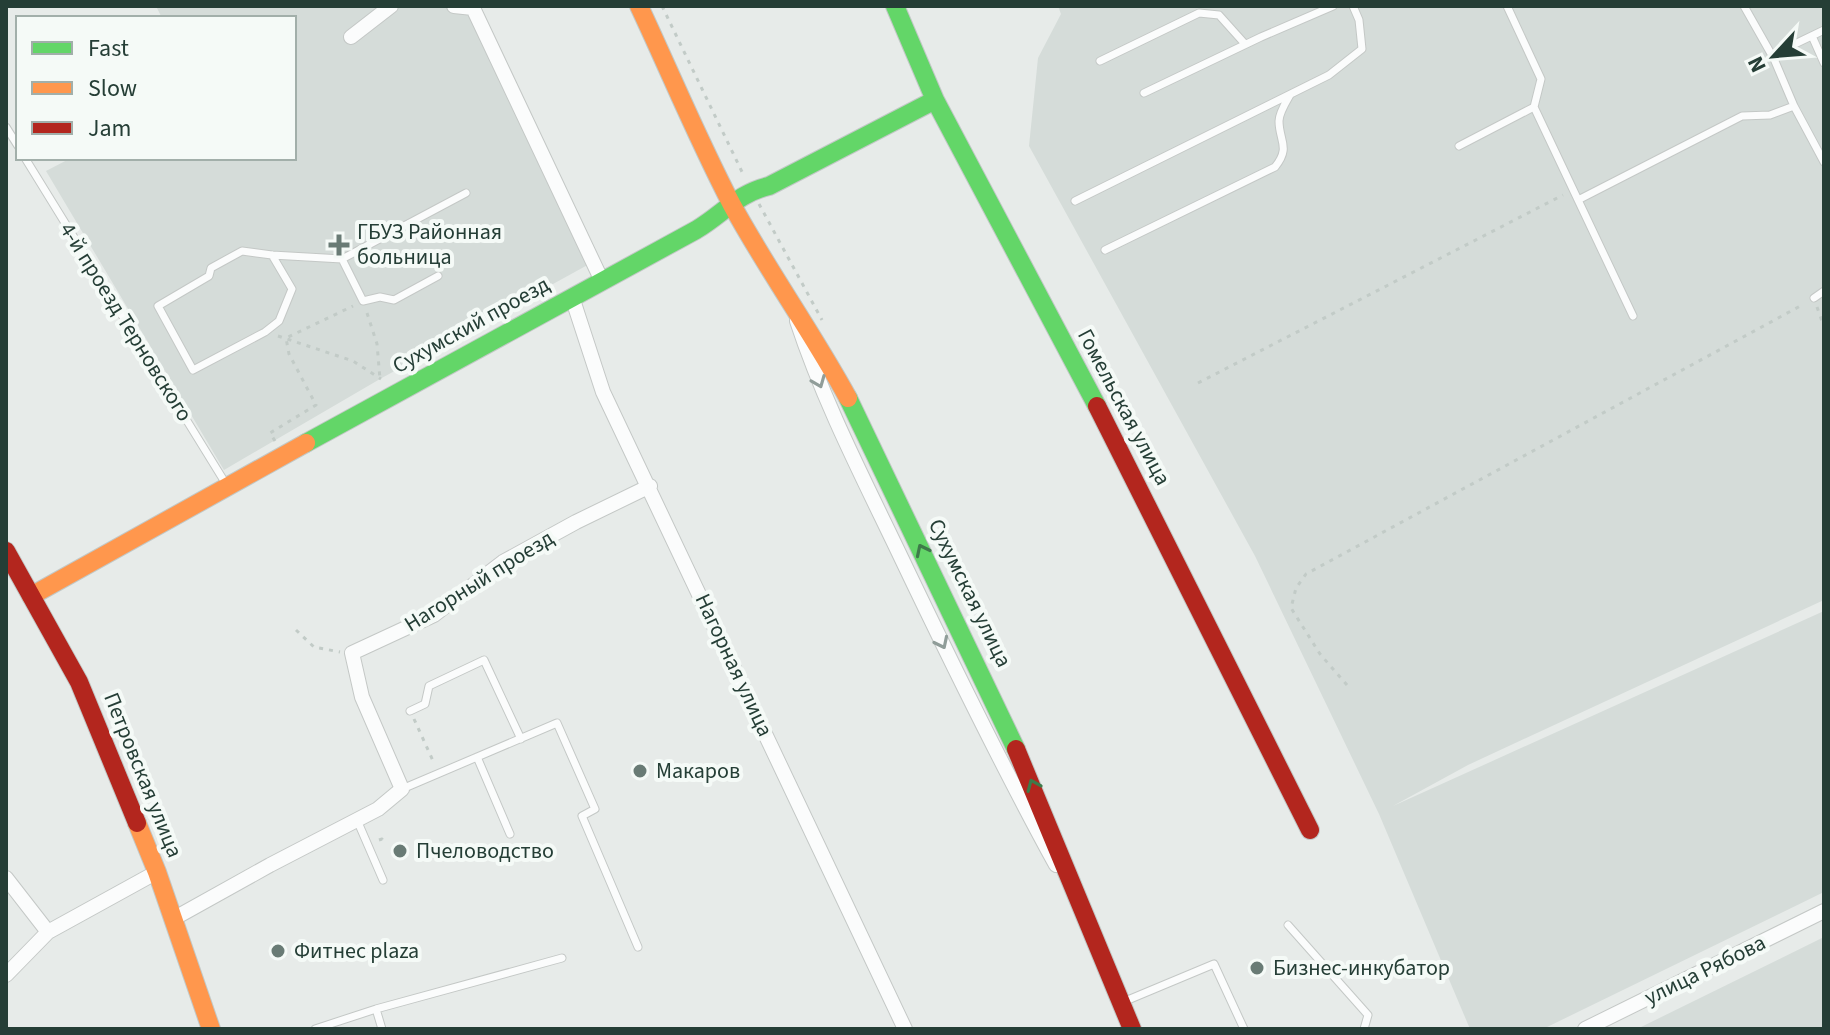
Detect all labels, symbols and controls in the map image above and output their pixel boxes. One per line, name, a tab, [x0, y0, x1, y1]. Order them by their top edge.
legend	[16, 16, 296, 160]
north arrow	[1734, 16, 1814, 96]
text: Fast	[88, 31, 129, 66]
text: N	[1739, 51, 1775, 78]
text: Slow	[88, 71, 137, 106]
text: Jam	[88, 111, 132, 146]
street label: 4-й проезд Терновского	[52, 216, 200, 428]
place label: ГБУЗ Районная больница	[357, 216, 502, 273]
marker: ГБУЗ Районная больница	[328, 234, 350, 256]
street label: Сухумский проезд	[387, 268, 556, 382]
street label: Гомельская улица	[1069, 323, 1179, 491]
one-way arrow	[809, 374, 826, 388]
street label: Сухумская улица	[920, 513, 1020, 673]
street label: Нагорный проезд	[398, 522, 560, 640]
one-way arrow	[916, 543, 932, 558]
street label: Нагорная улица	[687, 588, 781, 742]
one-way arrow	[932, 635, 948, 649]
street label: Петровская улица	[95, 688, 191, 862]
place label: Макаров	[656, 755, 740, 787]
marker: Макаров	[631, 762, 649, 780]
one-way arrow	[1026, 779, 1042, 793]
place label: Пчеловодство	[416, 835, 554, 867]
marker: Пчеловодство	[391, 842, 409, 860]
street label: улица Рябова	[1639, 927, 1771, 1013]
place label: Фитнес plaza	[294, 935, 419, 967]
marker: Фитнес plaza	[269, 942, 287, 960]
place label: Бизнес-инкубатор	[1273, 952, 1450, 984]
marker: Бизнес-инкубатор	[1248, 959, 1266, 977]

